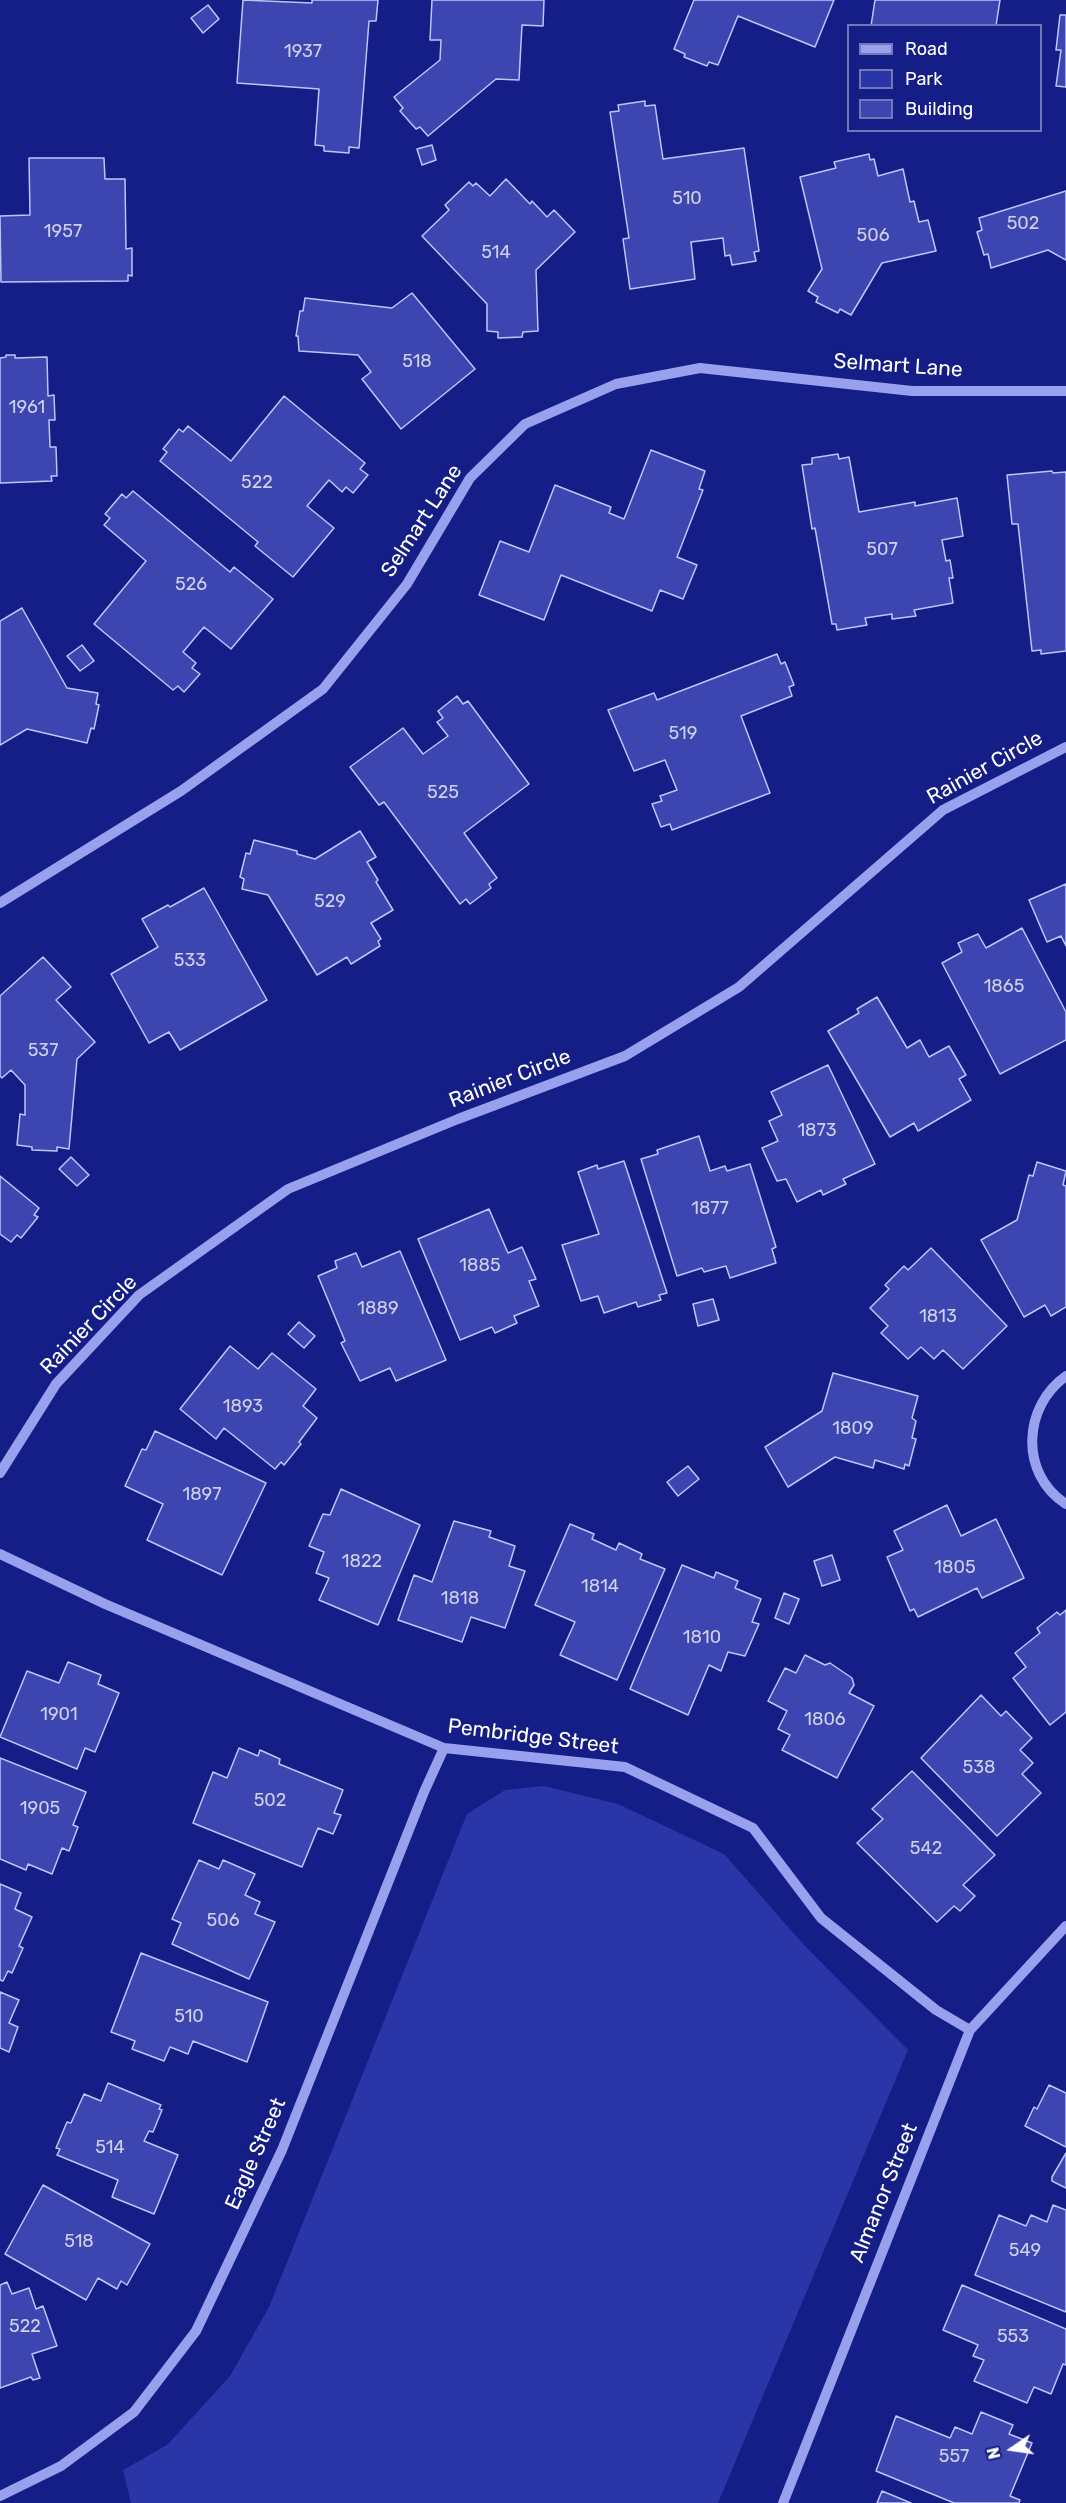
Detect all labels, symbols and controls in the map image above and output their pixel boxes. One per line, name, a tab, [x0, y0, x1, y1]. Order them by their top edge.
legend	[847, 24, 1042, 132]
text: Road	[905, 38, 948, 60]
house number: 1937	[284, 41, 322, 63]
text: Park	[905, 68, 942, 90]
text: Building	[905, 98, 973, 120]
house number: 510	[672, 188, 702, 210]
house number: 502	[1007, 213, 1039, 235]
house number: 1957	[44, 221, 82, 243]
house number: 506	[857, 225, 889, 247]
house number: 514	[481, 242, 511, 264]
street label: Selmart Lane	[833, 349, 963, 383]
house number: 518	[402, 351, 432, 373]
house number: 1961	[9, 397, 45, 419]
street label: Selmart Lane	[376, 460, 468, 582]
house number: 522	[241, 472, 273, 494]
house number: 507	[866, 539, 898, 561]
house number: 526	[175, 574, 207, 596]
house number: 519	[669, 723, 697, 745]
street label: Rainier Circle	[923, 726, 1047, 810]
house number: 525	[427, 782, 459, 804]
house number: 529	[314, 891, 346, 913]
house number: 533	[174, 950, 206, 972]
house number: 1865	[984, 976, 1024, 998]
house number: 537	[28, 1040, 58, 1062]
street label: Rainier Circle	[446, 1044, 574, 1114]
house number: 1873	[797, 1120, 837, 1142]
house number: 1877	[691, 1198, 729, 1220]
house number: 1885	[459, 1255, 501, 1277]
street label: Rainier Circle	[35, 1270, 143, 1380]
house number: 1889	[357, 1298, 399, 1320]
house number: 1813	[919, 1306, 957, 1328]
house number: 1893	[223, 1396, 263, 1418]
house number: 1809	[832, 1418, 874, 1440]
house number: 1897	[182, 1484, 222, 1506]
house number: 1822	[342, 1551, 382, 1573]
house number: 1805	[934, 1557, 976, 1579]
house number: 1814	[581, 1576, 619, 1598]
house number: 1818	[441, 1588, 479, 1610]
house number: 1810	[683, 1627, 721, 1649]
house number: 1901	[40, 1704, 78, 1726]
house number: 1806	[804, 1709, 846, 1731]
street label: Pembridge Street	[446, 1714, 620, 1760]
house number: 538	[963, 1757, 995, 1779]
house number: 502	[254, 1790, 286, 1812]
house number: 1905	[20, 1798, 60, 1820]
house number: 542	[910, 1838, 942, 1860]
house number: 506	[207, 1910, 239, 1932]
house number: 510	[174, 2006, 204, 2028]
street label: Eagle Street	[220, 2094, 292, 2214]
street label: Almanor Street	[845, 2120, 923, 2266]
house number: 514	[95, 2137, 125, 2159]
house number: 518	[64, 2231, 94, 2253]
house number: 549	[1009, 2240, 1041, 2262]
house number: 522	[9, 2316, 41, 2338]
house number: 553	[997, 2326, 1029, 2348]
north arrow	[982, 2419, 1042, 2479]
text: N	[983, 2445, 1005, 2461]
house number: 557	[939, 2446, 969, 2468]

